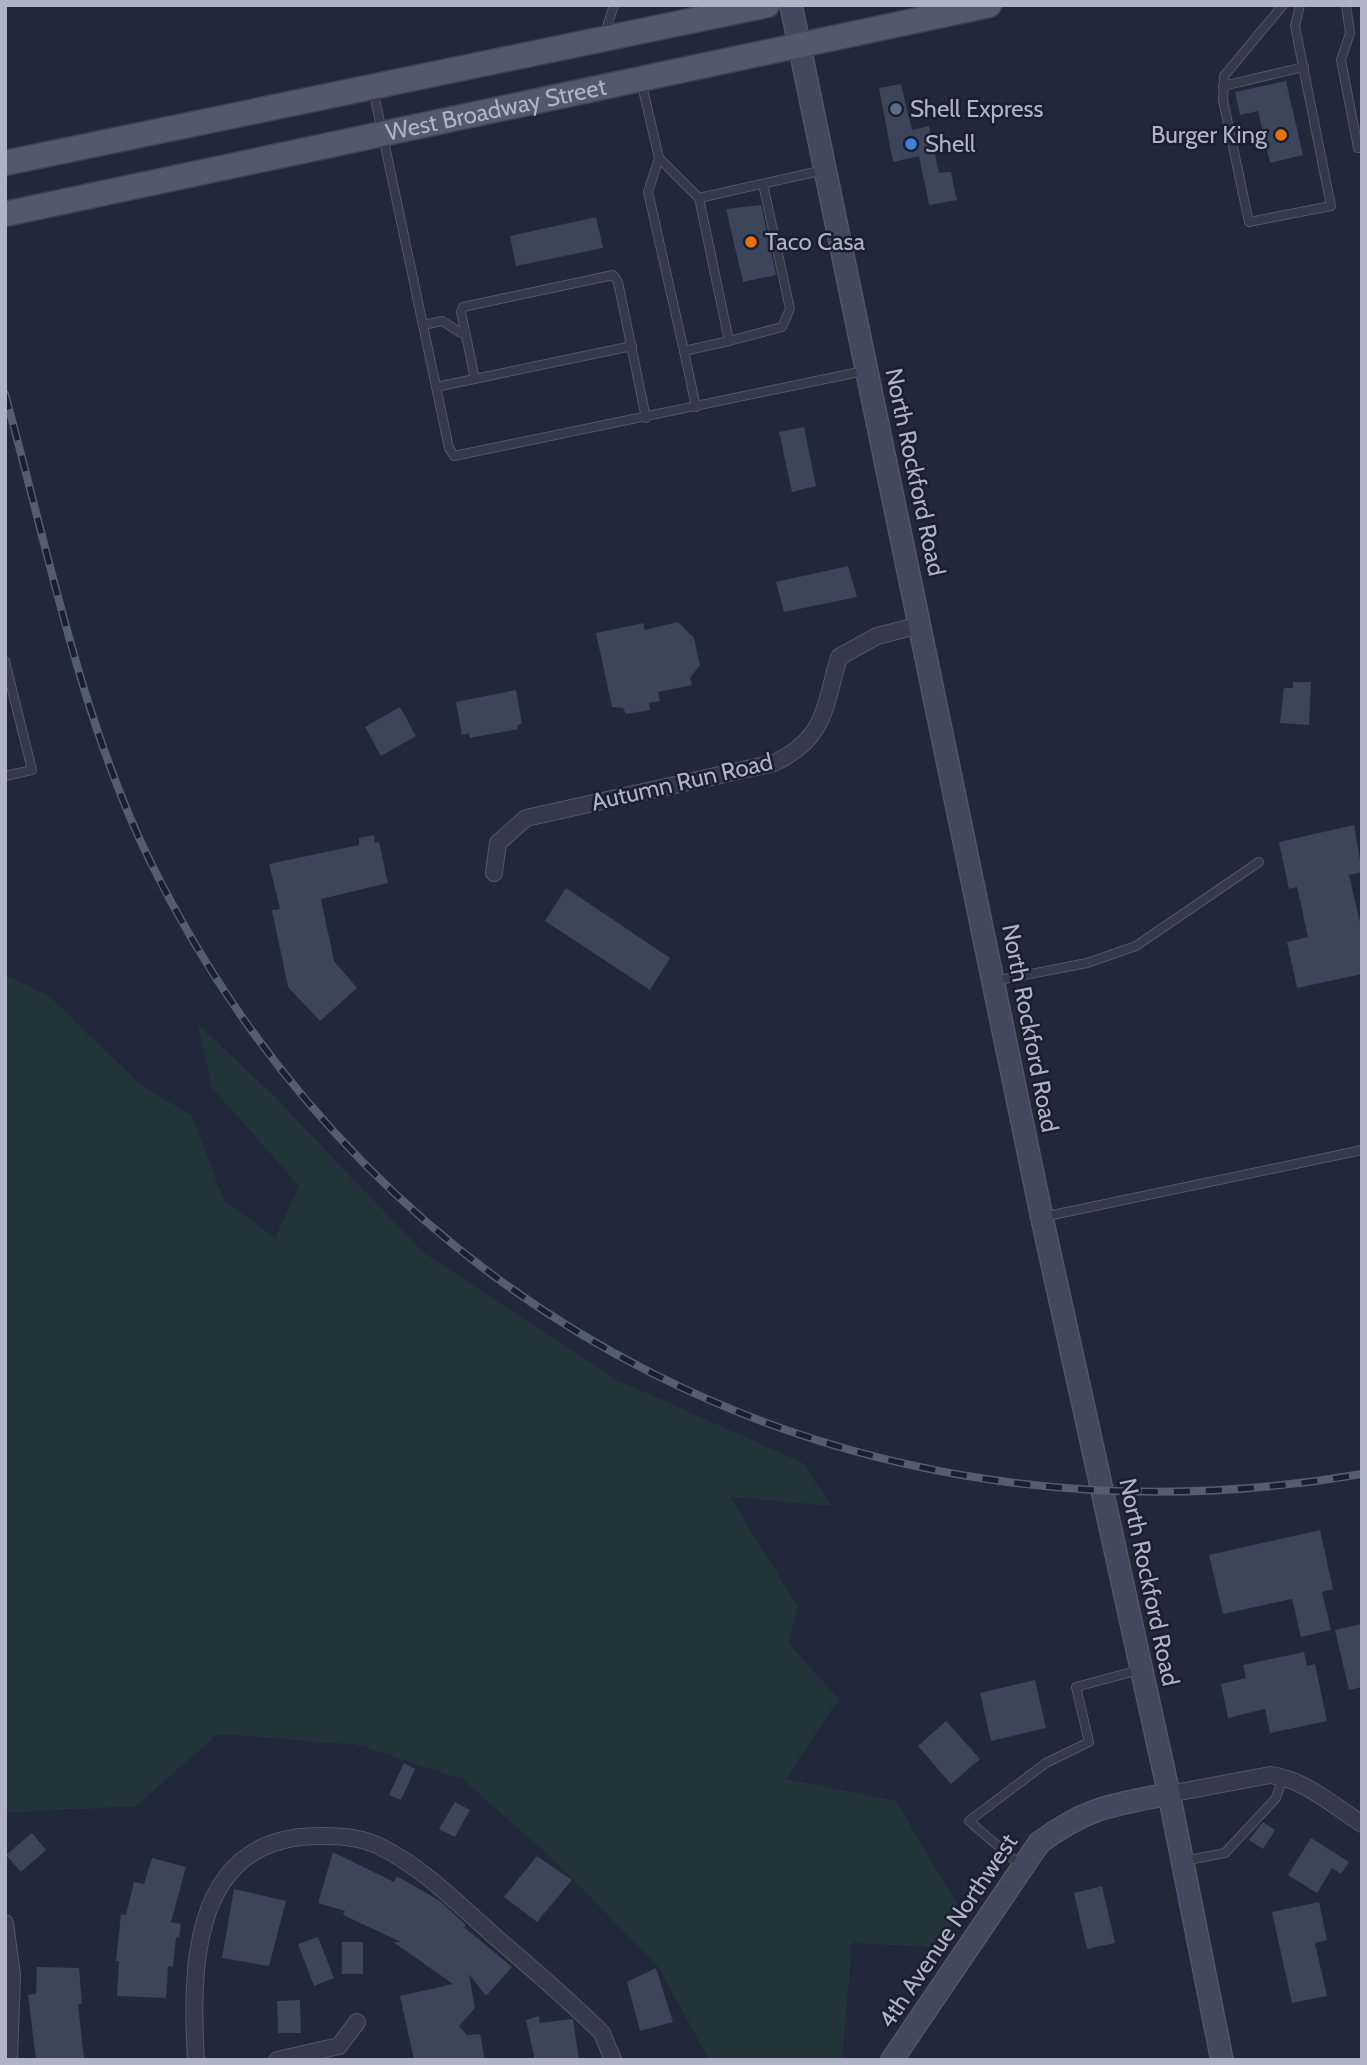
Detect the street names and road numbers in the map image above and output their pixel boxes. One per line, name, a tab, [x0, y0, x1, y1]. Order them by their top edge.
street label: West Broadway Street	[383, 72, 609, 147]
street label: North Rockford Road	[879, 365, 952, 578]
street label: Autumn Run Road	[588, 747, 775, 816]
street label: North Rockford Road	[996, 921, 1065, 1135]
street label: North Rockford Road	[1113, 1475, 1186, 1688]
street label: 4th Avenue Northwest	[872, 1828, 1023, 2033]

